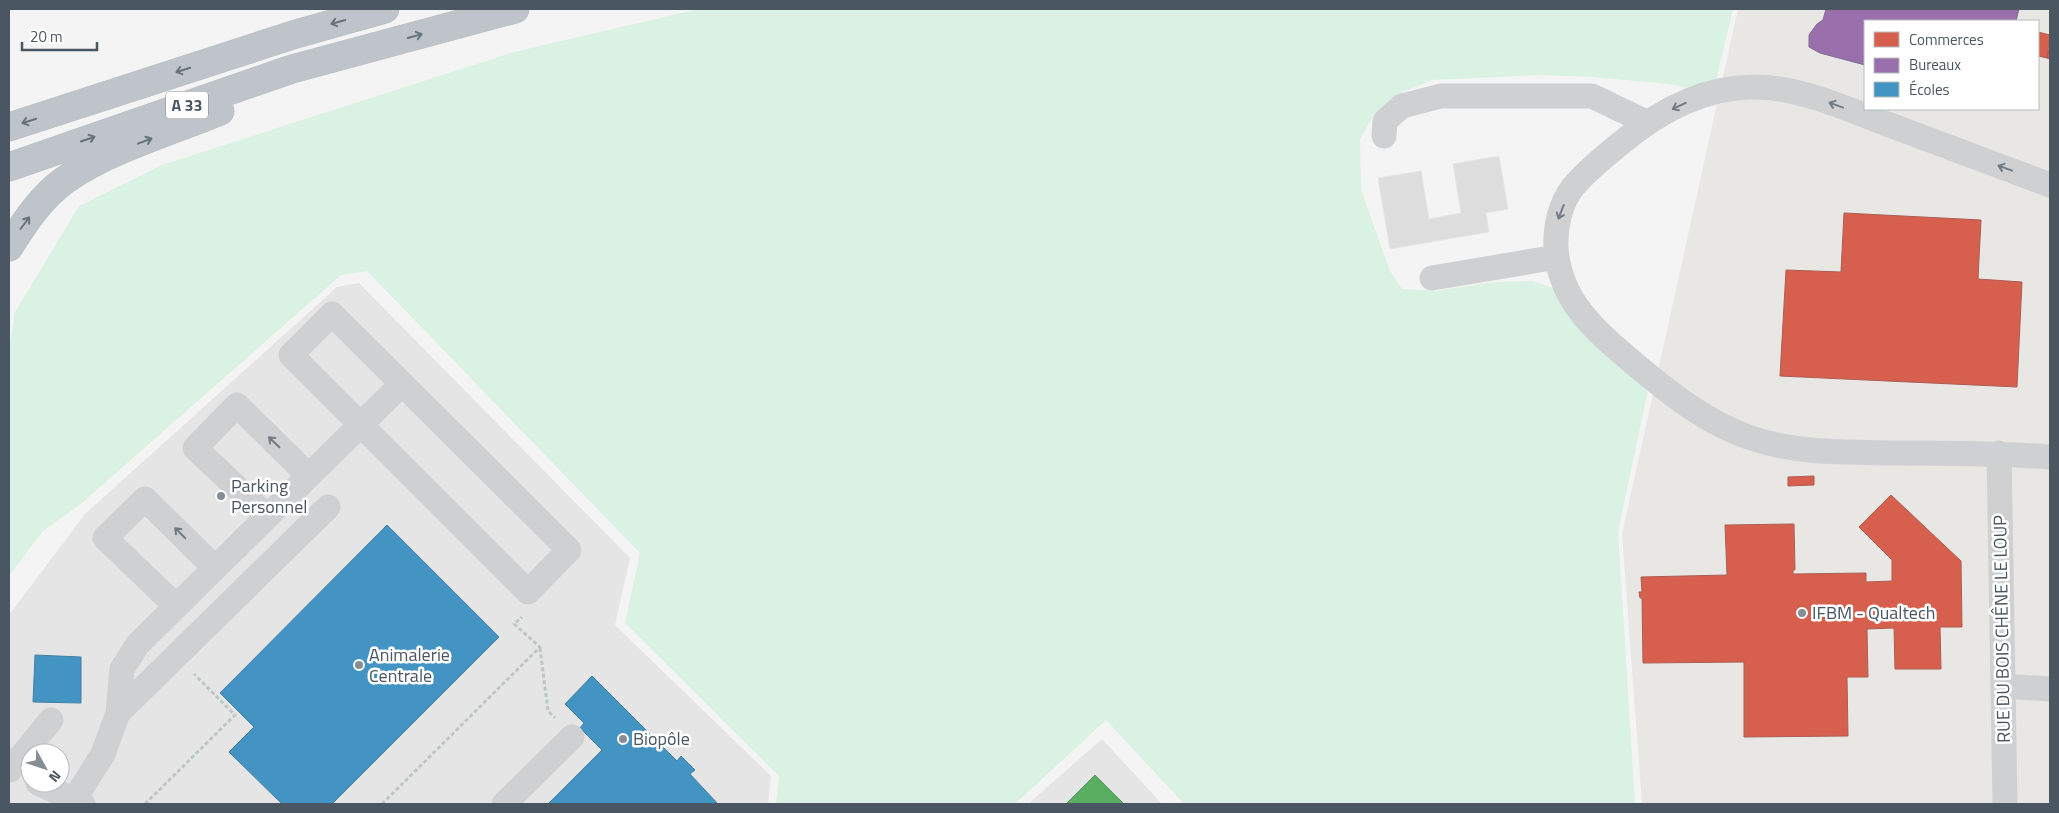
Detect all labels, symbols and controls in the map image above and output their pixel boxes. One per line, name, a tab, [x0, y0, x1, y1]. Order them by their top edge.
one-way arrow	[331, 18, 347, 27]
scale bar	[22, 20, 98, 52]
legend	[1864, 20, 2039, 110]
text: 20 m	[30, 25, 63, 48]
text: Commerces	[1909, 28, 1984, 51]
one-way arrow	[406, 31, 422, 41]
text: Bureaux	[1909, 53, 1961, 76]
one-way arrow	[176, 66, 192, 76]
text: Écoles	[1909, 78, 1950, 101]
road number: A 33	[166, 92, 208, 118]
one-way arrow	[1829, 100, 1844, 109]
one-way arrow	[1672, 102, 1687, 111]
one-way arrow	[21, 116, 37, 126]
one-way arrow	[79, 134, 95, 143]
one-way arrow	[137, 136, 152, 145]
one-way arrow	[1997, 163, 2013, 172]
one-way arrow	[1556, 204, 1565, 219]
one-way arrow	[20, 216, 30, 230]
one-way arrow	[269, 436, 281, 448]
place label: Parking Personnel	[231, 472, 307, 520]
marker: Parking Personnel	[215, 490, 227, 502]
street label: RUE DU BOIS CHÊNE LE LOUP	[1986, 515, 2017, 743]
one-way arrow	[174, 527, 187, 539]
place label: IFBM - Qualtech	[1812, 599, 1935, 626]
marker: IFBM - Qualtech	[1796, 607, 1808, 619]
place label: Animalerie Centrale	[369, 641, 450, 689]
marker: Animalerie Centrale	[353, 659, 365, 671]
place label: Biopôle	[633, 725, 690, 752]
marker: Biopôle	[617, 733, 629, 745]
north arrow	[20, 743, 70, 793]
text: N	[44, 766, 67, 787]

